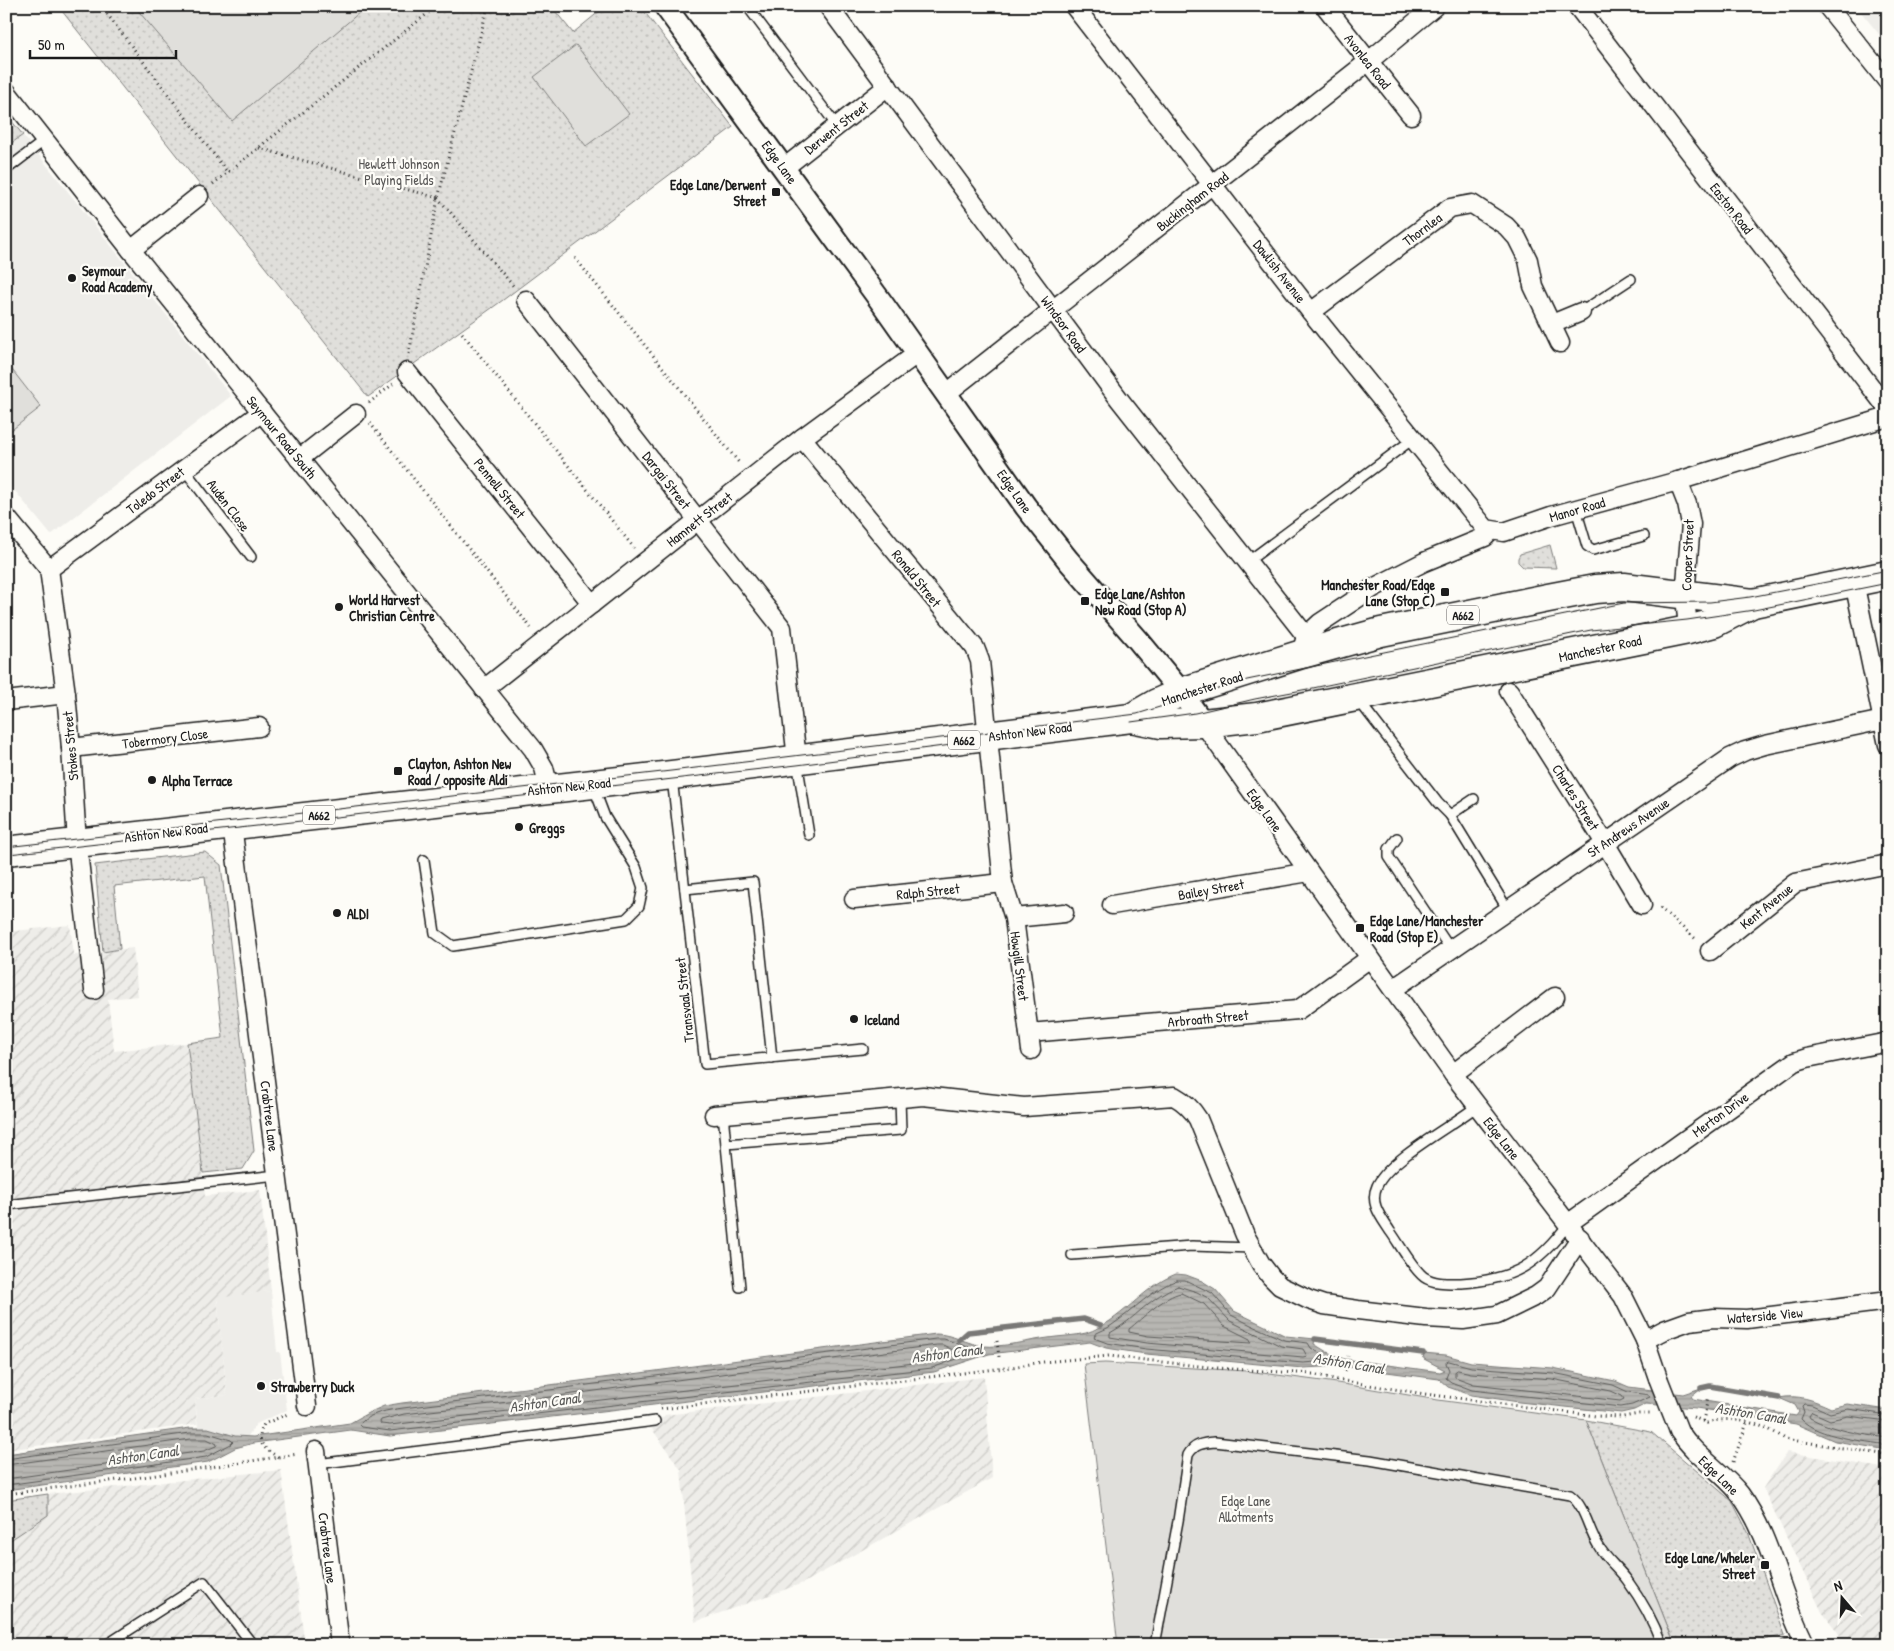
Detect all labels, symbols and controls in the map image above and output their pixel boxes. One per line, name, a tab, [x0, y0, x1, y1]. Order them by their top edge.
scale bar	[30, 28, 176, 60]
street label: Avonlea Road	[1340, 29, 1396, 93]
text: 50 m	[38, 34, 65, 55]
street label: Derwent Street	[800, 96, 872, 158]
street label: Edge Lane	[757, 136, 802, 188]
park label: Hewlett Johnson Playing Fields	[358, 154, 440, 190]
street label: Buckingham Road	[1152, 167, 1233, 236]
place label: Edge Lane/Derwent Street	[670, 175, 767, 210]
street label: Easton Road	[1706, 178, 1758, 238]
marker: Edge Lane/Derwent Street	[770, 186, 782, 198]
street label: Thornlea	[1398, 208, 1446, 250]
street label: Dawlish Avenue	[1249, 235, 1311, 307]
place label: Seymour Road Academy	[82, 261, 152, 298]
marker: Seymour Road Academy	[66, 272, 78, 284]
street label: Windsor Road	[1037, 292, 1091, 357]
street label: Seymour Road South	[242, 391, 321, 483]
street label: Dargai Street	[638, 447, 696, 513]
street label: Pennell Street	[470, 454, 530, 522]
street label: Toledo Street	[122, 462, 188, 518]
street label: Edge Lane	[992, 465, 1037, 518]
street label: Auden Close	[203, 475, 255, 535]
street label: Hamnett Street	[662, 487, 736, 551]
street label: Manor Road	[1547, 492, 1608, 526]
street label: Cooper Street	[1676, 519, 1699, 591]
street label: Ronald Street	[888, 545, 946, 611]
place label: Manchester Road/Edge Lane (Stop C)	[1321, 575, 1435, 612]
place label: Edge Lane/Ashton New Road (Stop A)	[1095, 584, 1187, 621]
marker: Manchester Road/Edge Lane (Stop C)	[1439, 586, 1451, 598]
place label: World Harvest Christian Centre	[349, 590, 435, 625]
marker: Edge Lane/Ashton New Road (Stop A)	[1079, 595, 1091, 607]
marker: World Harvest Christian Centre	[333, 601, 345, 613]
road number: A662	[1447, 606, 1479, 624]
street label: Manchester Road	[1557, 630, 1644, 666]
street label: Manchester Road	[1159, 666, 1246, 710]
street label: Stokes Street	[57, 710, 82, 781]
street label: Ashton New Road	[987, 716, 1073, 746]
street label: Tobermory Close	[121, 723, 210, 754]
road number: A662	[948, 730, 980, 750]
place label: Clayton, Ashton New Road / opposite Aldi	[408, 754, 512, 791]
street label: Charles Street	[1548, 760, 1604, 834]
marker: Clayton, Ashton New Road / opposite Aldi	[392, 765, 404, 777]
place label: Alpha Terrace	[162, 771, 233, 792]
street label: Ashton New Road	[526, 772, 612, 800]
marker: Alpha Terrace	[146, 774, 158, 786]
street label: Edge Lane	[1242, 784, 1287, 836]
street label: St Andrews Avenue	[1583, 792, 1673, 861]
road number: A662	[303, 806, 335, 824]
street label: Ashton New Road	[123, 817, 209, 847]
place label: Greggs	[529, 818, 565, 839]
marker: Greggs	[513, 821, 525, 833]
street label: Bailey Street	[1176, 874, 1246, 905]
street label: Ralph Street	[896, 878, 961, 905]
street label: Kent Avenue	[1736, 879, 1797, 933]
place label: ALDI	[347, 904, 369, 923]
marker: ALDI	[331, 907, 343, 919]
place label: Edge Lane/Manchester Road (Stop E)	[1370, 911, 1484, 948]
marker: Edge Lane/Manchester Road (Stop E)	[1354, 922, 1366, 934]
street label: Howgill Street	[1005, 930, 1034, 1002]
street label: Transvaal Street	[670, 956, 698, 1043]
street label: Arbroath Street	[1167, 1005, 1249, 1031]
place label: Iceland	[864, 1010, 900, 1029]
marker: Iceland	[848, 1013, 860, 1025]
street label: Crabtree Lane	[256, 1079, 284, 1153]
street label: Merton Drive	[1688, 1087, 1752, 1141]
street label: Edge Lane	[1479, 1113, 1525, 1164]
street label: Waterside View	[1726, 1302, 1804, 1328]
water label: Ashton Canal	[910, 1338, 985, 1368]
water label: Ashton Canal	[1312, 1347, 1387, 1379]
place label: Strawberry Duck	[271, 1377, 355, 1398]
marker: Strawberry Duck	[255, 1380, 267, 1392]
water label: Ashton Canal	[508, 1386, 583, 1417]
water label: Ashton Canal	[1714, 1397, 1789, 1429]
water label: Ashton Canal	[106, 1439, 181, 1470]
street label: Edge Lane	[1694, 1451, 1744, 1500]
park label: Edge Lane Allotments	[1219, 1491, 1273, 1526]
street label: Crabtree Lane	[314, 1511, 342, 1585]
place label: Edge Lane/Wheler Street	[1665, 1548, 1756, 1583]
marker: Edge Lane/Wheler Street	[1759, 1559, 1771, 1571]
north arrow	[1816, 1574, 1866, 1624]
text: N	[1831, 1575, 1845, 1595]

